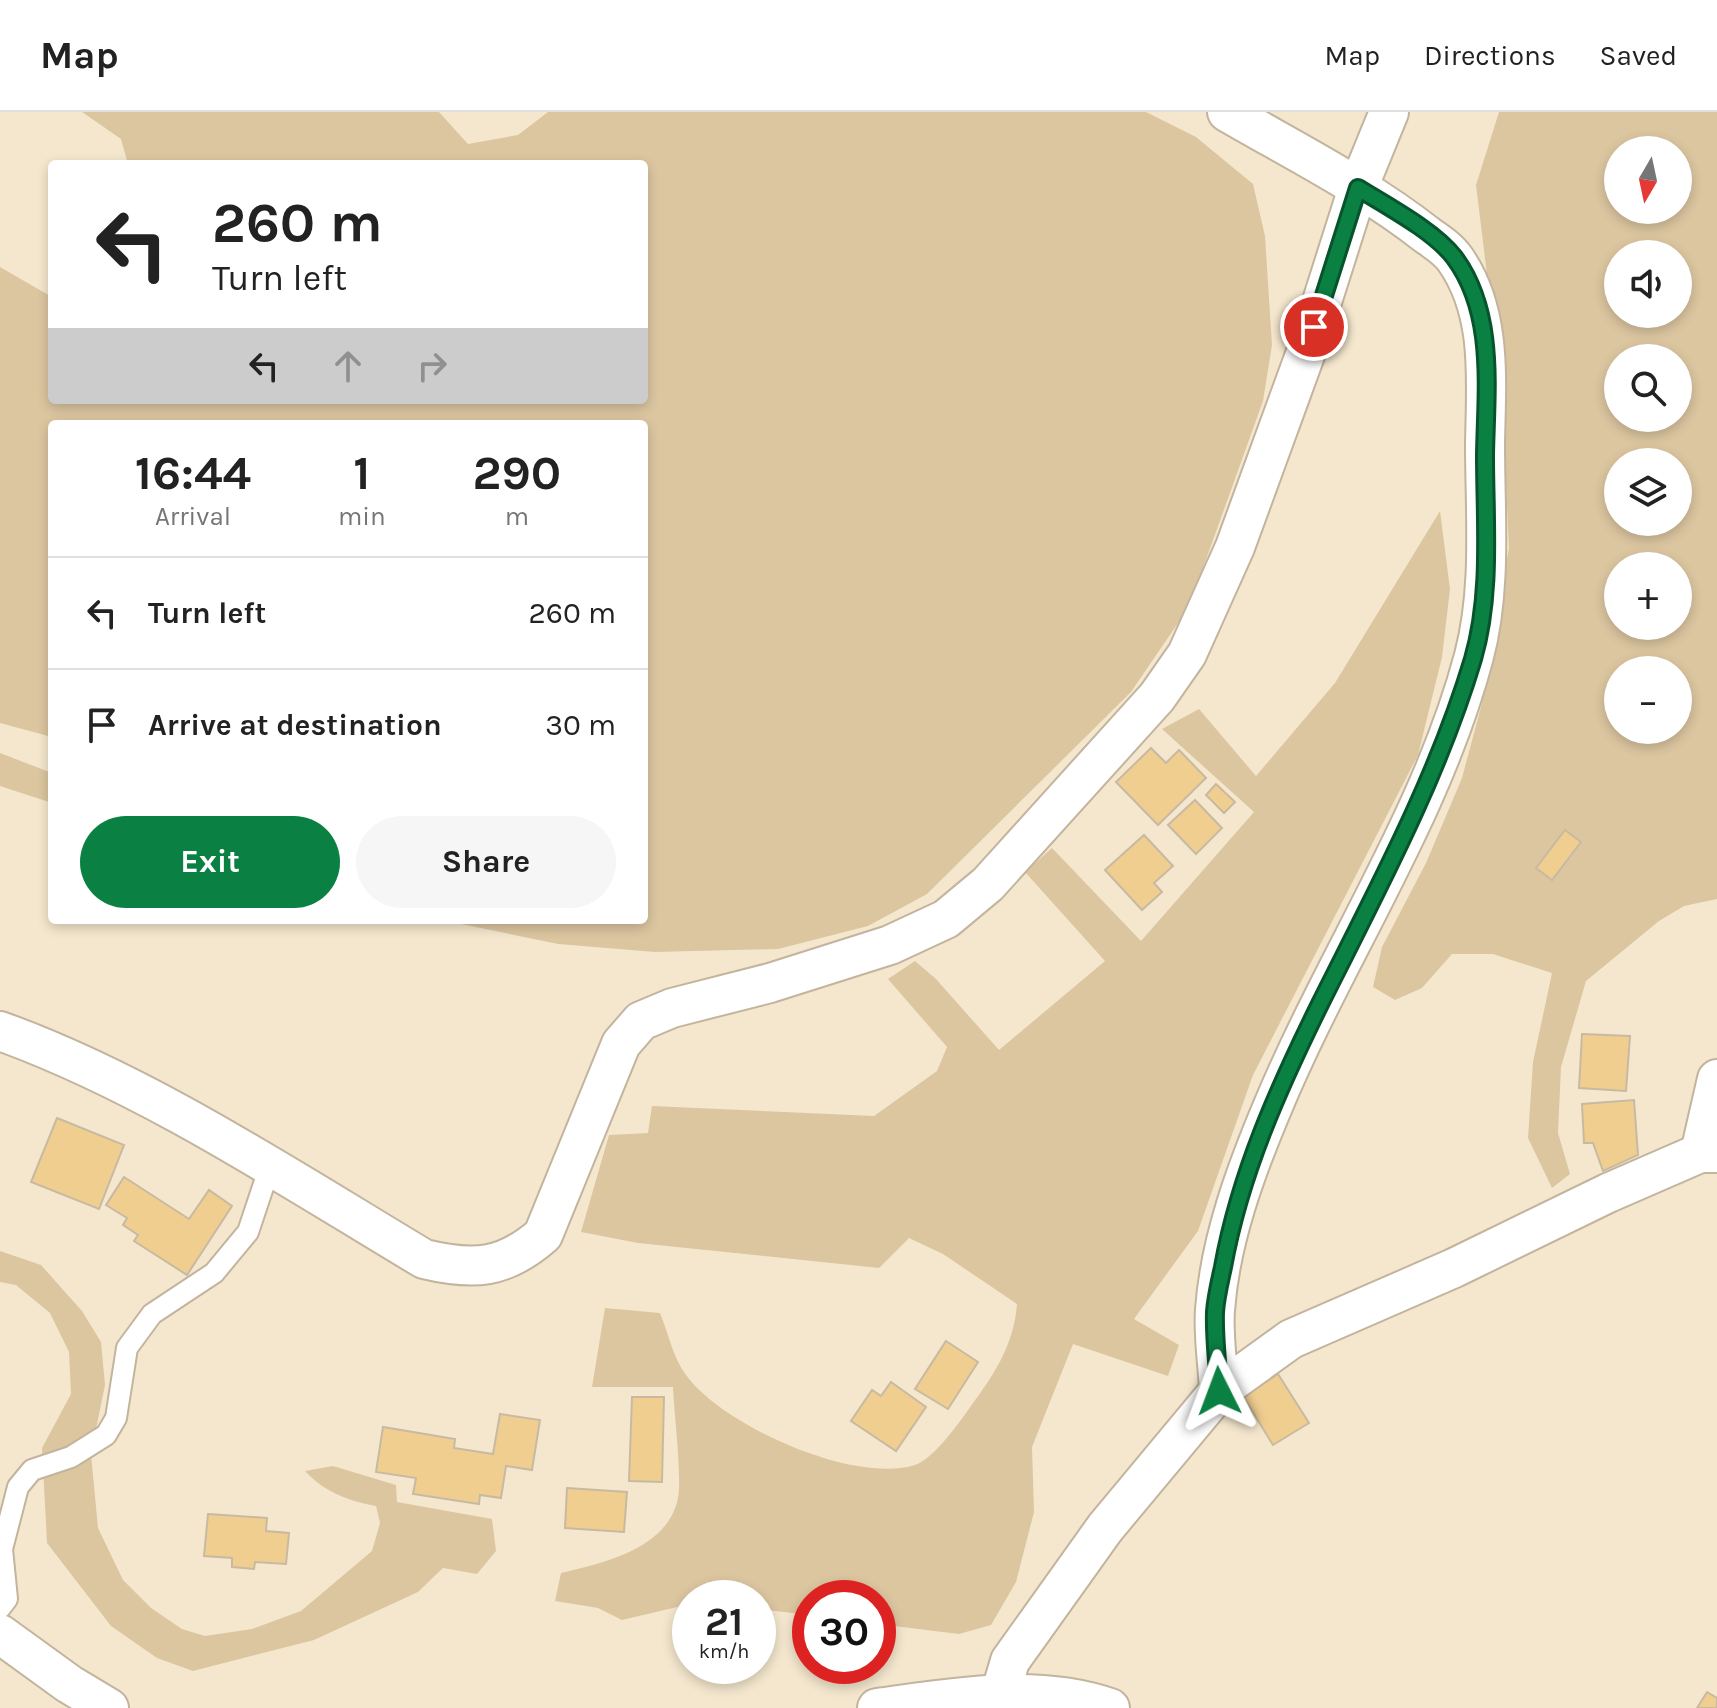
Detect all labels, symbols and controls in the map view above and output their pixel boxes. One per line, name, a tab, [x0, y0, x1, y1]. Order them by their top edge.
text: Map	[40, 33, 119, 78]
text: Map	[1325, 39, 1380, 72]
text: Directions	[1424, 39, 1556, 72]
text: Saved	[1600, 39, 1677, 72]
north arrow	[1604, 136, 1692, 224]
map controls	[1604, 136, 1692, 744]
text: 260 m	[212, 190, 383, 255]
icon: left	[80, 192, 184, 296]
button: sound	[1604, 240, 1692, 328]
text: Turn left	[212, 257, 347, 299]
pin	[1280, 293, 1348, 361]
icon: arrive	[1292, 305, 1336, 349]
icon: left	[242, 344, 286, 388]
icon: ahead	[326, 344, 370, 388]
icon: right	[410, 344, 454, 388]
button: search	[1604, 344, 1692, 432]
text: 16:44	[135, 445, 251, 501]
text: 1	[353, 445, 370, 501]
text: 290	[472, 445, 561, 501]
button: layers	[1604, 448, 1692, 536]
text: Arrival	[155, 501, 231, 532]
text: min	[338, 501, 386, 532]
text: m	[505, 501, 529, 532]
button: +	[1604, 552, 1692, 640]
icon: left	[80, 591, 124, 635]
text: Turn left	[148, 595, 266, 631]
text: 260 m	[528, 595, 616, 631]
button: −	[1604, 656, 1692, 744]
icon: arrive	[80, 703, 124, 747]
text: Arrive at destination	[148, 707, 442, 743]
text: 30 m	[545, 707, 616, 743]
button: Exit	[80, 816, 340, 908]
button: Share	[356, 816, 616, 908]
position arrow	[1177, 1349, 1261, 1433]
speed limit sign: 30	[792, 1580, 896, 1684]
text: 21	[705, 1598, 743, 1645]
text: km/h	[699, 1640, 749, 1663]

